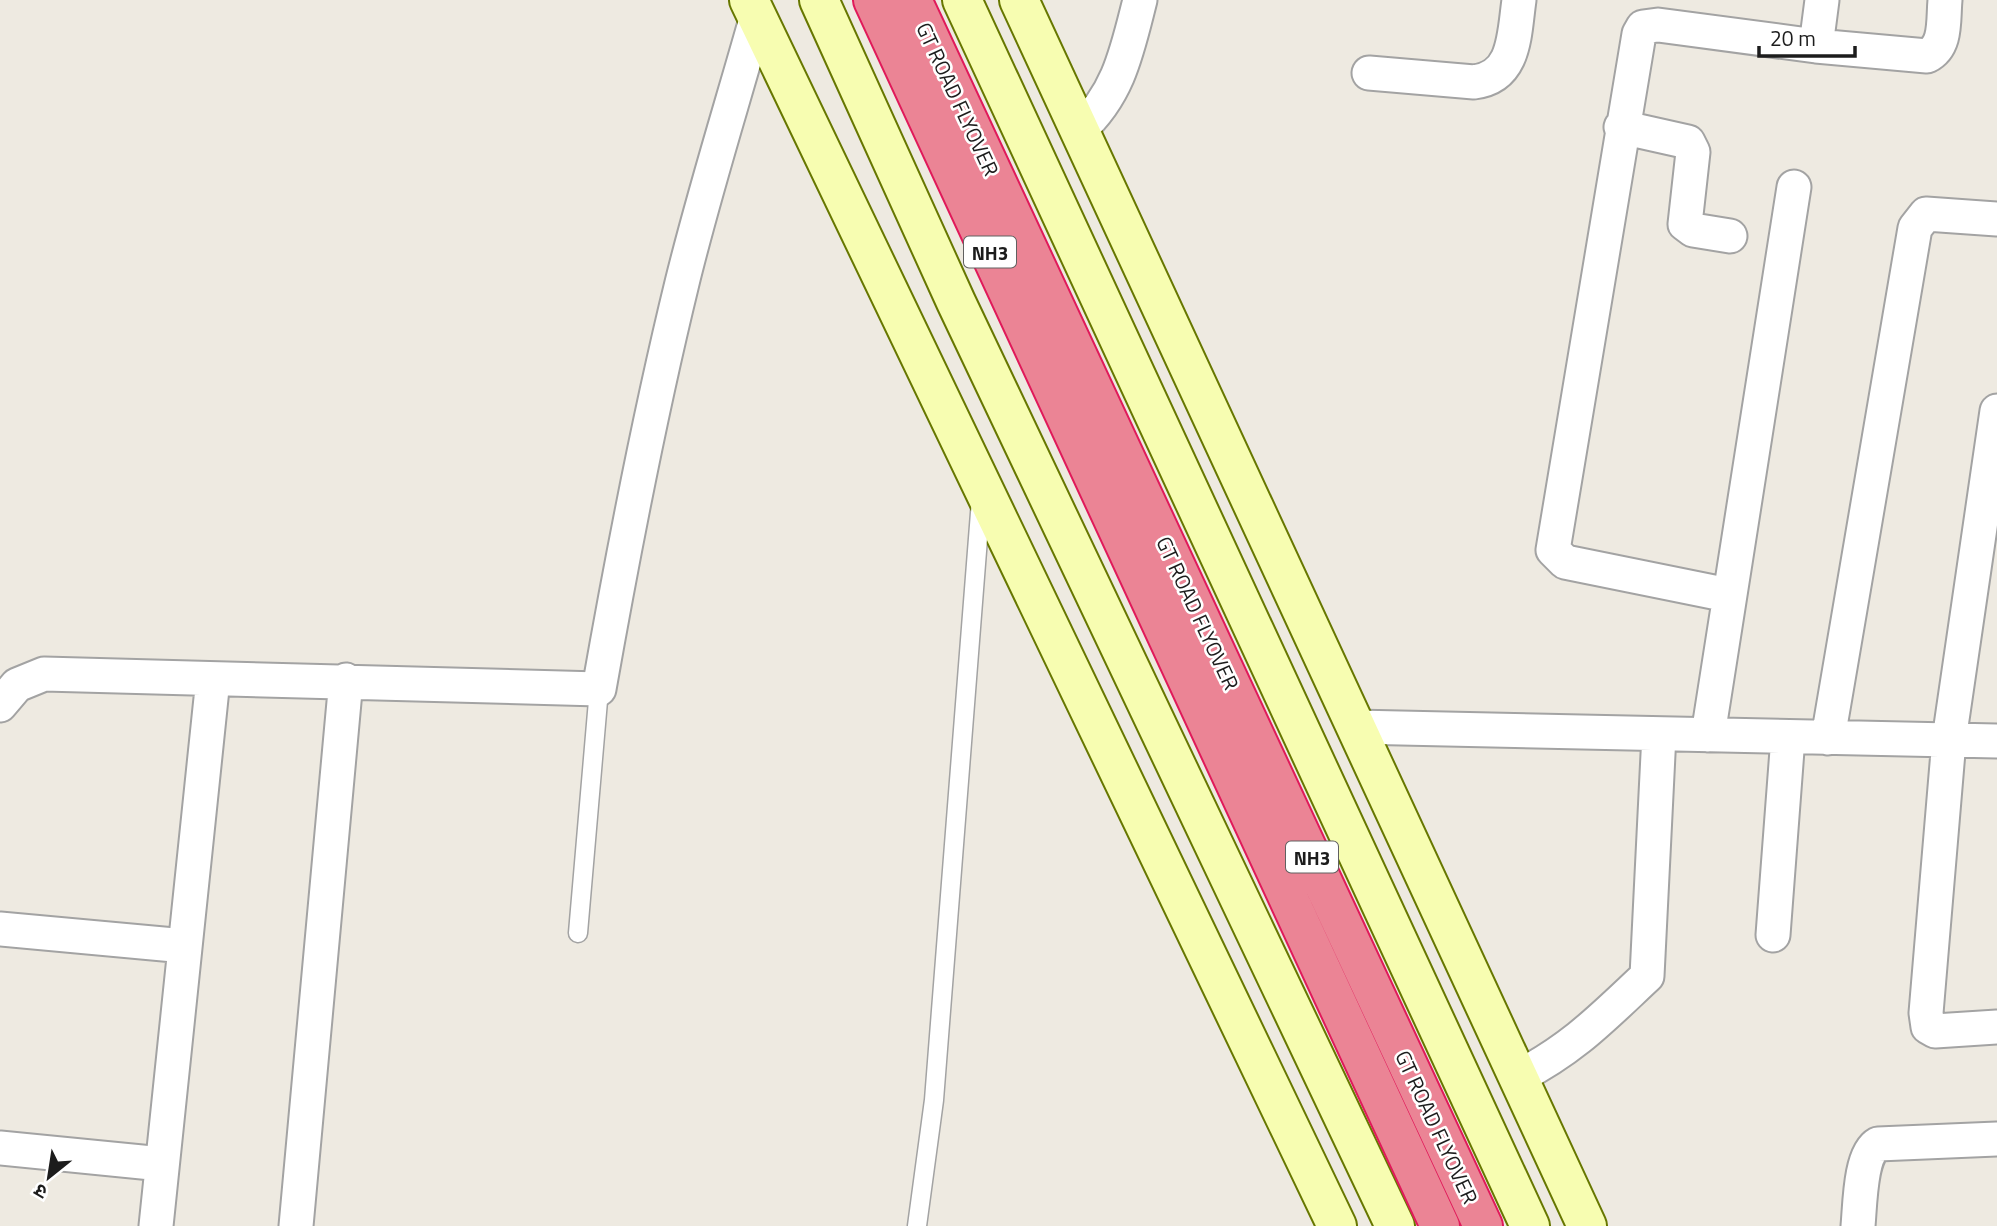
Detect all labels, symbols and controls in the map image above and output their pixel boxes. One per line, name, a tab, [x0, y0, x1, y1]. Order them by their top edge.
scale bar	[1759, 14, 1855, 58]
street label: GT ROAD FLYOVER	[908, 17, 1008, 181]
text: 20 m	[1770, 22, 1816, 54]
road number: NH3	[964, 236, 1016, 268]
street label: GT ROAD FLYOVER	[1148, 531, 1248, 695]
road number: NH3	[1286, 842, 1338, 872]
street label: GT ROAD FLYOVER	[1387, 1045, 1487, 1209]
north arrow	[14, 1142, 84, 1212]
text: उ	[27, 1176, 52, 1207]

